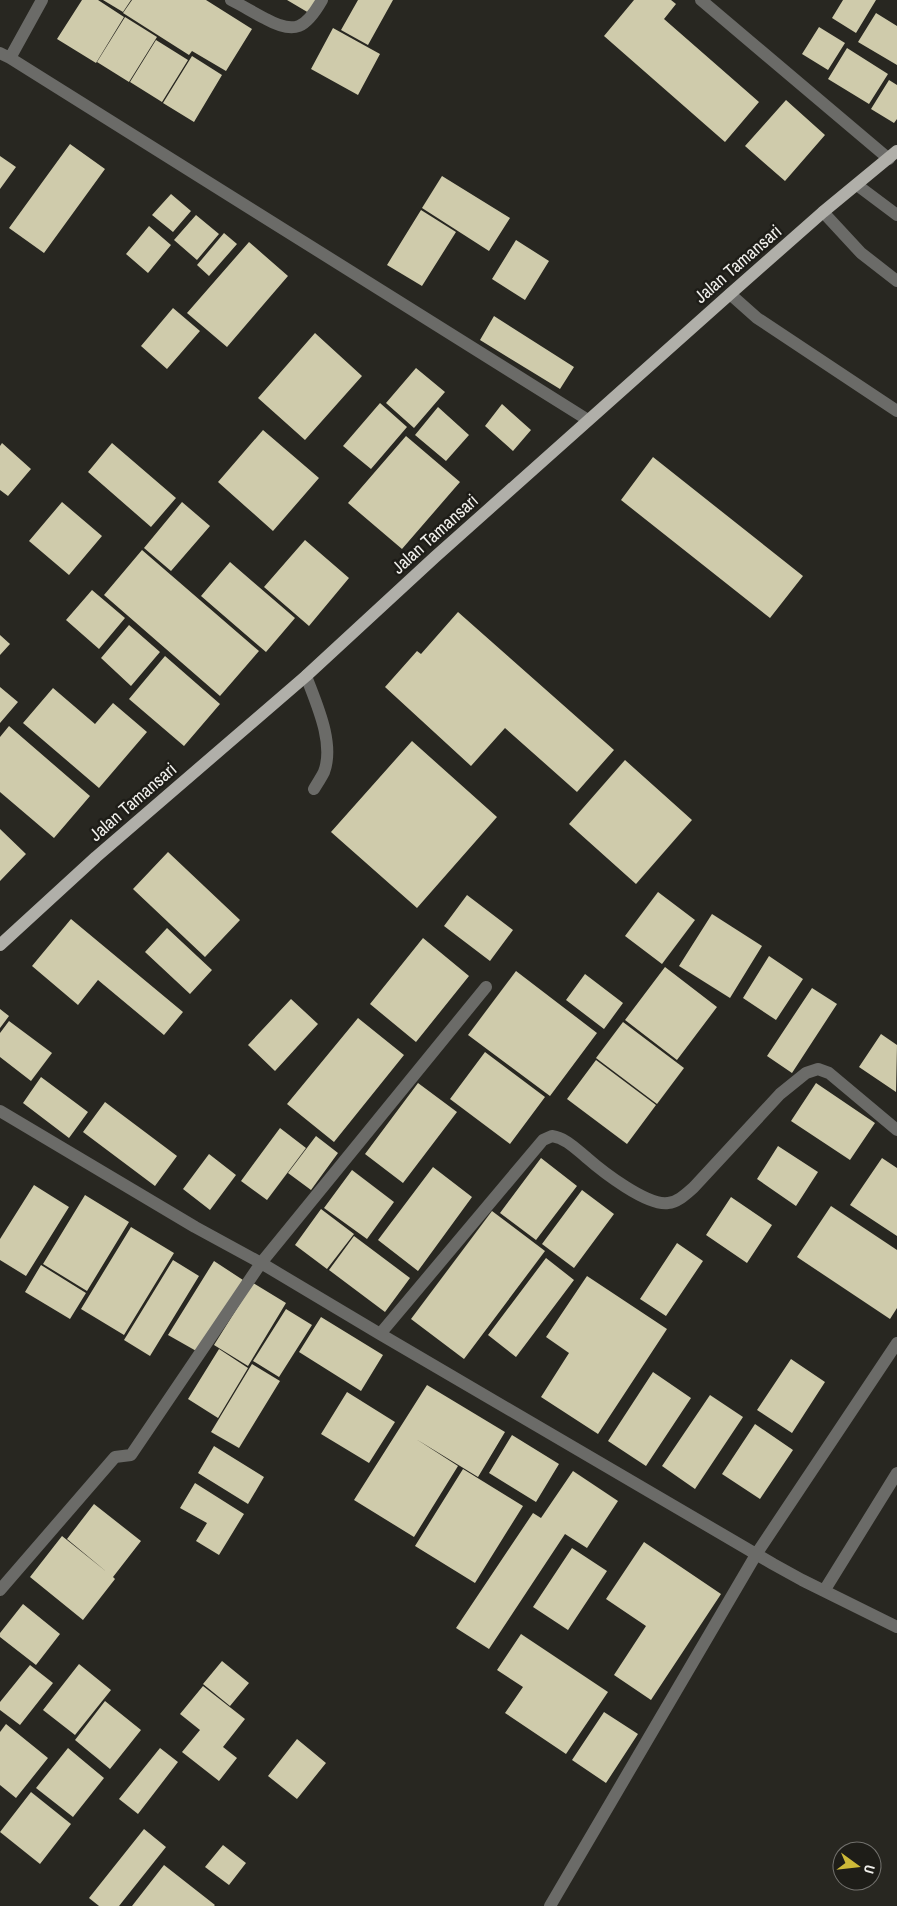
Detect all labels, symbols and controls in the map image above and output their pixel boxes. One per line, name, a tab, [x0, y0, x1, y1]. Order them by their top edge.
street label: Jalan Tamansari	[689, 219, 787, 309]
street label: Jalan Tamansari	[386, 488, 483, 579]
street label: Jalan Tamansari	[84, 757, 182, 847]
north arrow	[832, 1841, 882, 1891]
text: U	[860, 1863, 879, 1876]

